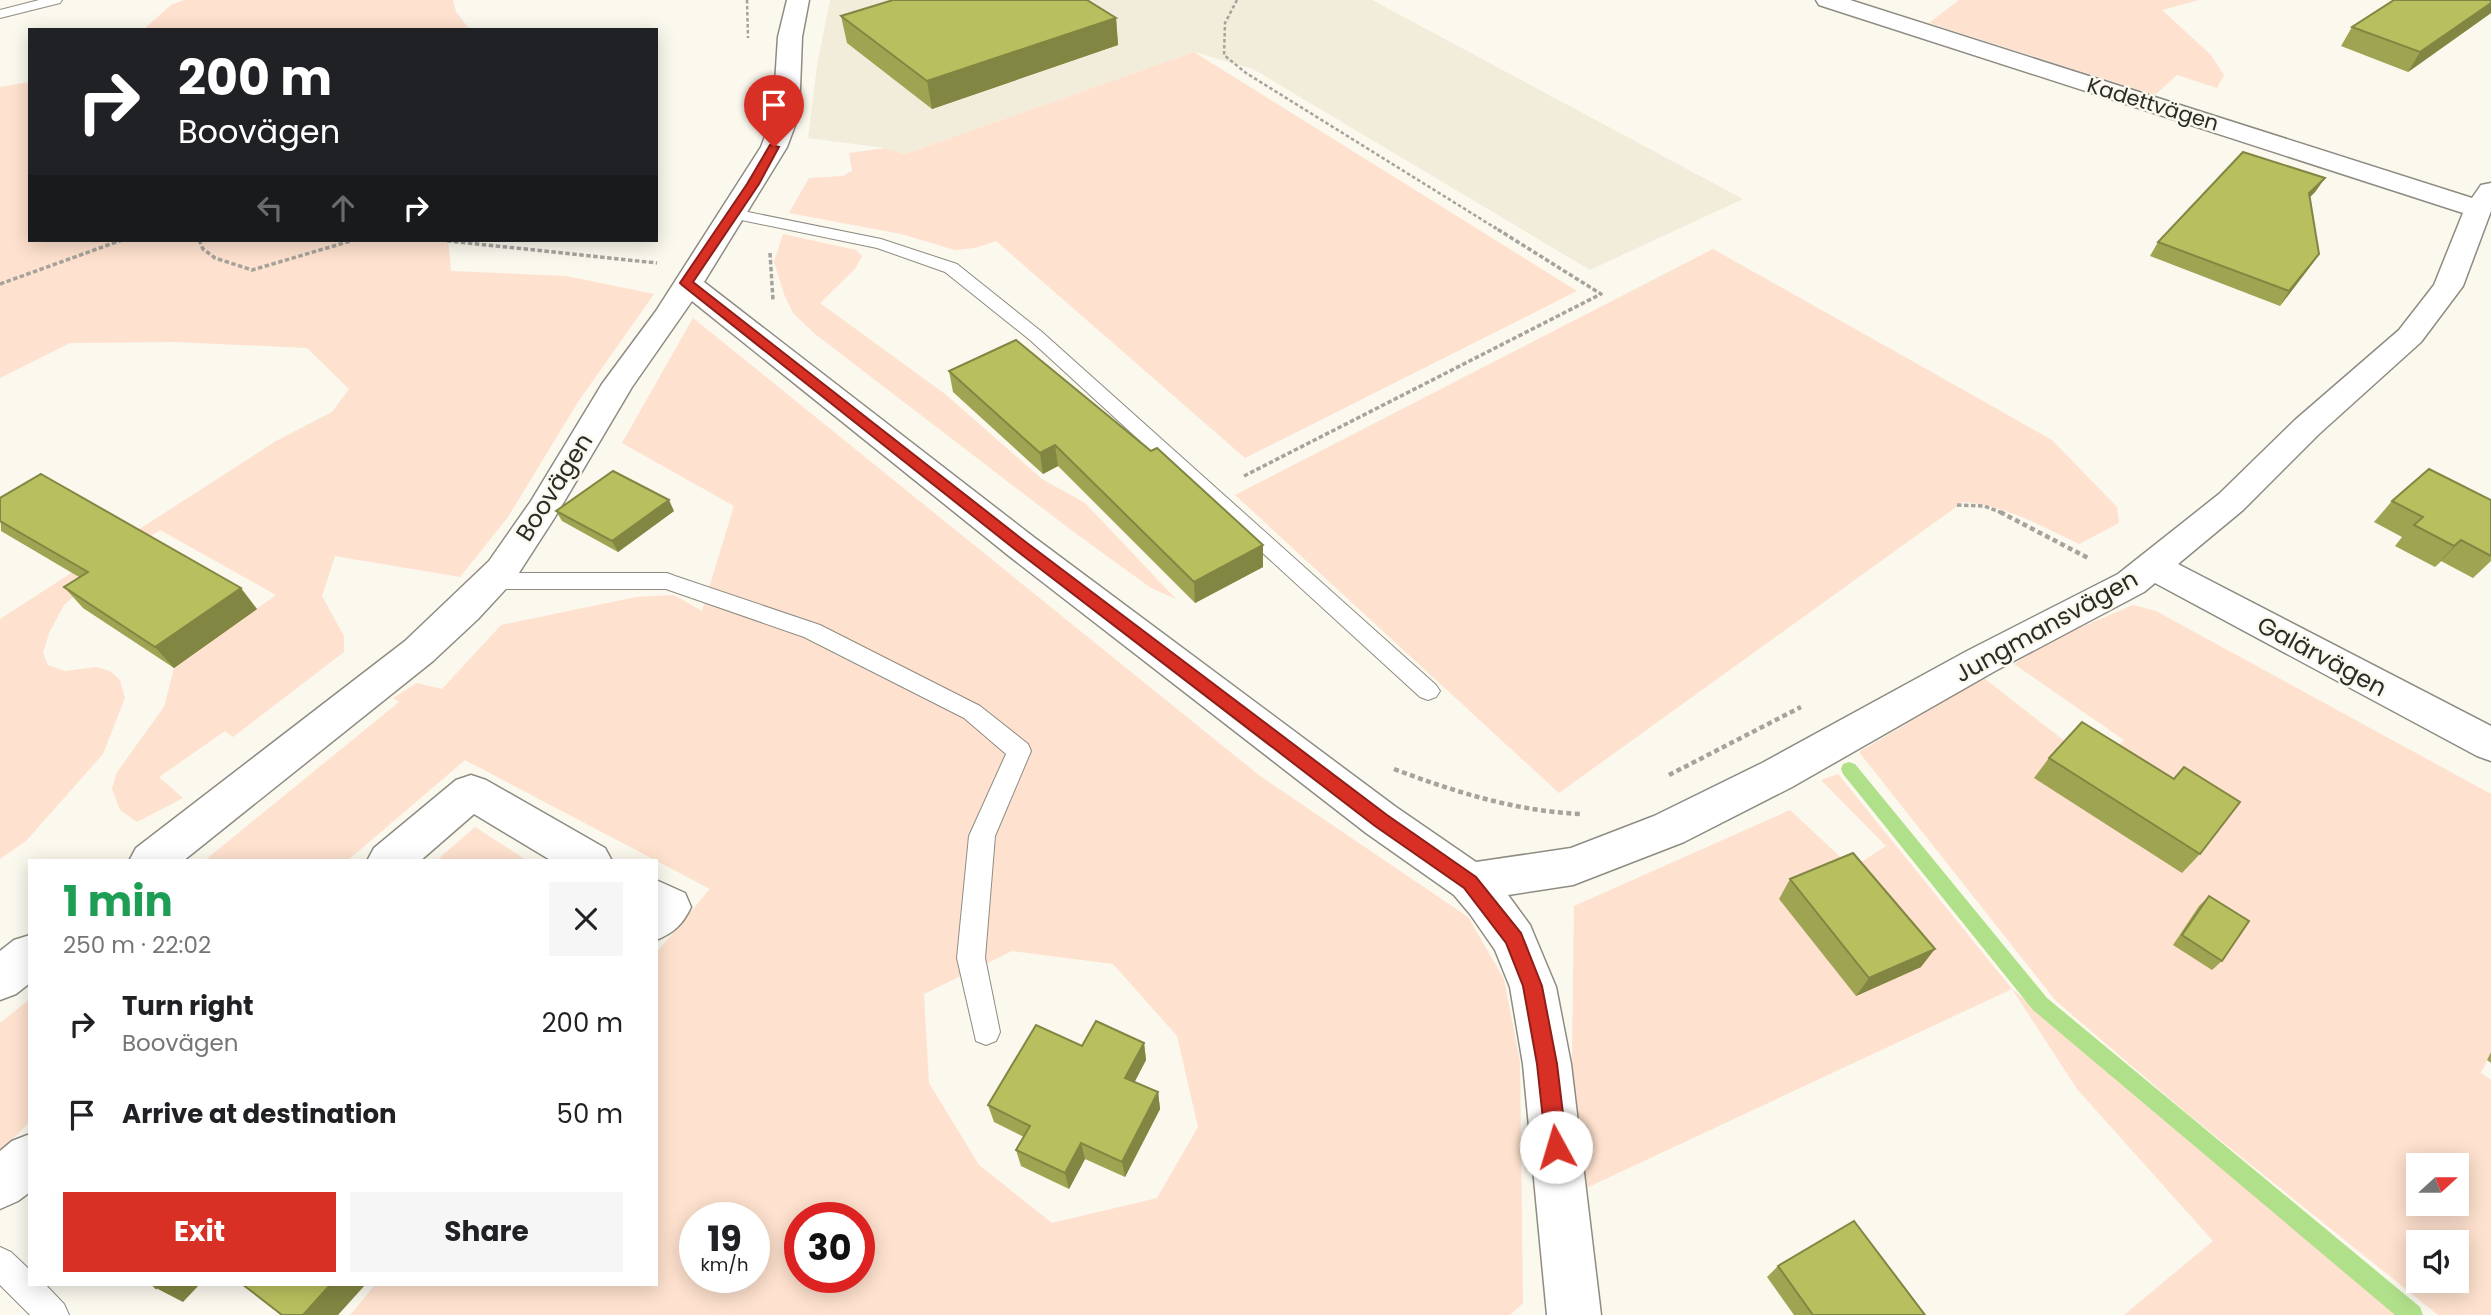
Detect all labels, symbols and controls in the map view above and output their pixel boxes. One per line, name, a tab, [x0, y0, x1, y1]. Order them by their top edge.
text: 200 m	[178, 44, 332, 112]
icon: right	[63, 56, 154, 147]
street label: Kadettvägen	[2084, 70, 2222, 138]
pin	[744, 75, 804, 147]
icon: arrive	[755, 86, 793, 124]
text: Boovägen	[178, 109, 340, 154]
icon: left	[251, 189, 289, 227]
icon: ahead	[324, 189, 362, 227]
icon: right	[397, 189, 435, 227]
street label: Boovägen	[508, 427, 600, 547]
street label: Jungmansvägen	[1949, 562, 2143, 690]
street label: Galärvägen	[2252, 608, 2392, 704]
text: 1 min	[63, 872, 173, 931]
button: close	[549, 882, 623, 956]
text: 250 m · 22:02	[63, 929, 211, 961]
text: Turn right	[122, 988, 254, 1024]
icon: right	[63, 1005, 101, 1043]
text: 200 m	[542, 1005, 623, 1041]
text: Boovägen	[122, 1027, 239, 1059]
icon: arrive	[63, 1096, 101, 1134]
text: Arrive at destination	[122, 1096, 397, 1132]
text: 50 m	[557, 1096, 623, 1132]
position arrow	[1519, 1110, 1593, 1184]
north arrow	[2406, 1153, 2469, 1216]
map controls	[2406, 1153, 2469, 1293]
button: Exit	[63, 1192, 336, 1272]
button: Share	[350, 1192, 623, 1272]
speed limit sign: 30	[784, 1202, 875, 1293]
text: 19	[707, 1214, 742, 1263]
button: sound	[2406, 1230, 2469, 1293]
text: km/h	[701, 1252, 748, 1277]

